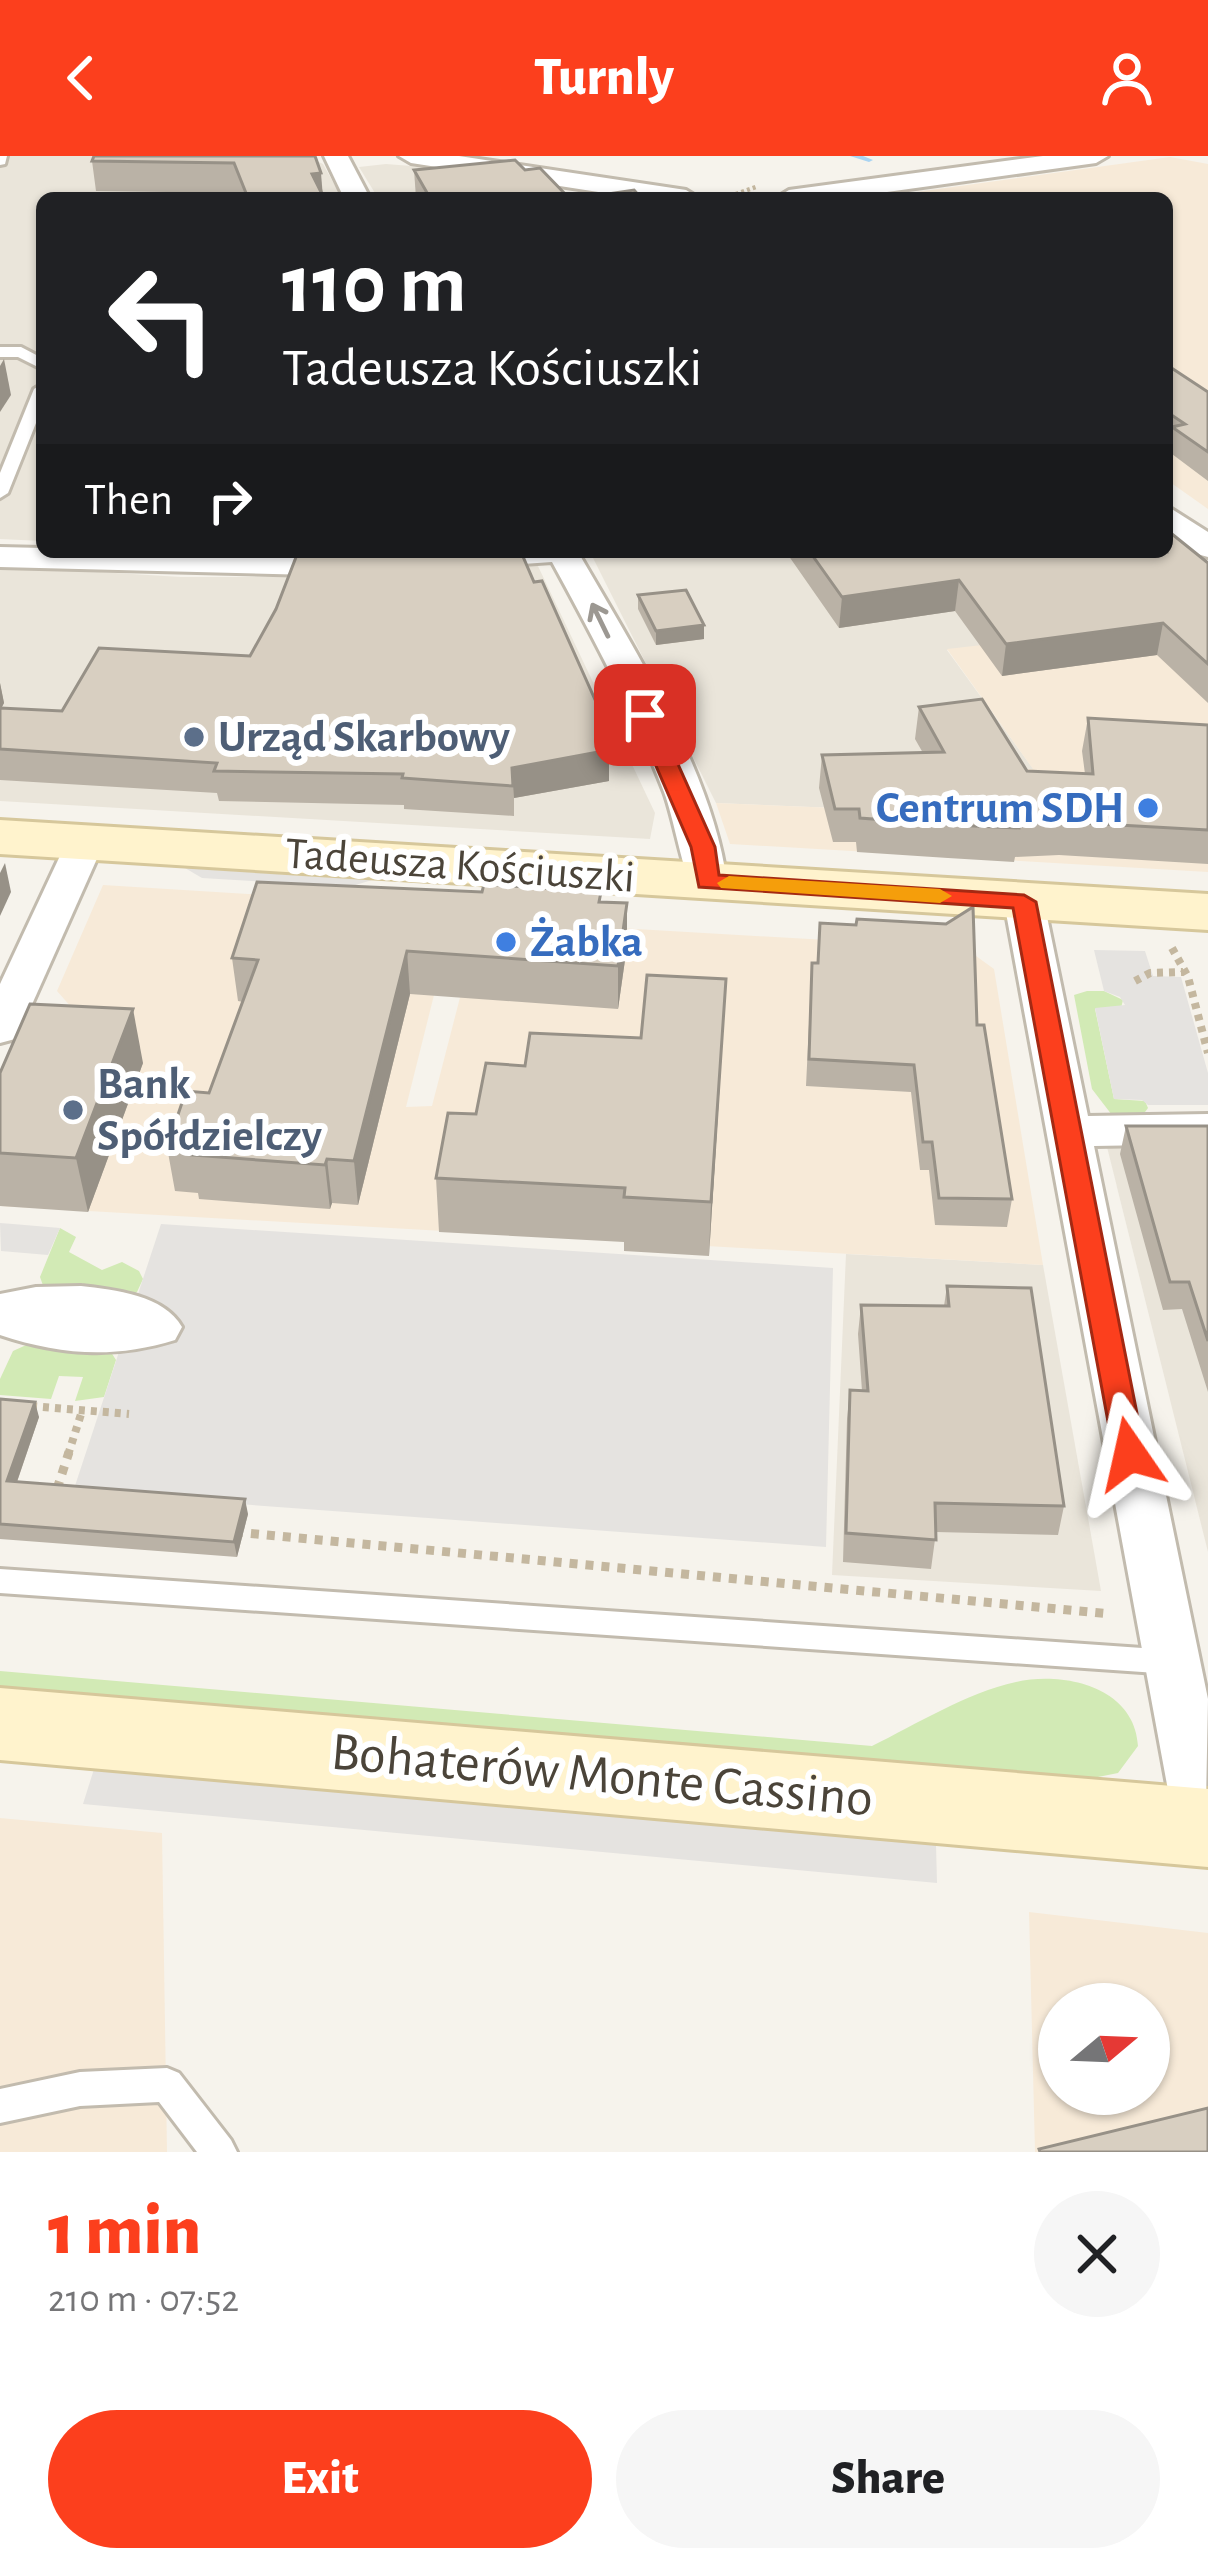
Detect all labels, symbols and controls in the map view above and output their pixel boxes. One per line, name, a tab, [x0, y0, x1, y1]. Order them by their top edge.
icon: back	[48, 45, 114, 111]
icon: person	[1094, 45, 1160, 111]
text: Turnly	[534, 51, 674, 105]
icon: left	[84, 240, 240, 396]
text: 110 m	[282, 244, 467, 328]
text: Tadeusza Kościuszki	[282, 342, 702, 396]
icon: right	[197, 468, 263, 534]
text: Then	[84, 478, 173, 523]
one-way arrow	[588, 603, 610, 639]
pin	[594, 664, 696, 766]
icon: arrive	[612, 682, 678, 748]
place label: Urząd Skarbowy	[218, 715, 511, 760]
marker: Urząd Skarbowy	[181, 724, 207, 750]
place label: Centrum SDH	[876, 786, 1124, 831]
marker: Centrum SDH	[1135, 795, 1161, 821]
street label: Tadeusza Kościuszki	[284, 831, 636, 901]
place label: Żabka	[530, 917, 643, 965]
marker: Żabka	[493, 929, 519, 955]
place label: Bank Spółdzielczy	[97, 1062, 323, 1159]
marker: Bank Spółdzielczy	[60, 1097, 86, 1123]
position arrow	[1067, 1391, 1193, 1517]
street label: Bohaterów Monte Cassino	[329, 1725, 875, 1827]
north arrow	[1038, 1983, 1170, 2115]
map controls	[1038, 1983, 1170, 2115]
button: close	[1034, 2191, 1160, 2317]
text: 1 min	[48, 2195, 201, 2267]
text: 210 m · 07:52	[48, 2280, 239, 2319]
button: Exit	[48, 2410, 592, 2548]
button: Share	[616, 2410, 1160, 2548]

